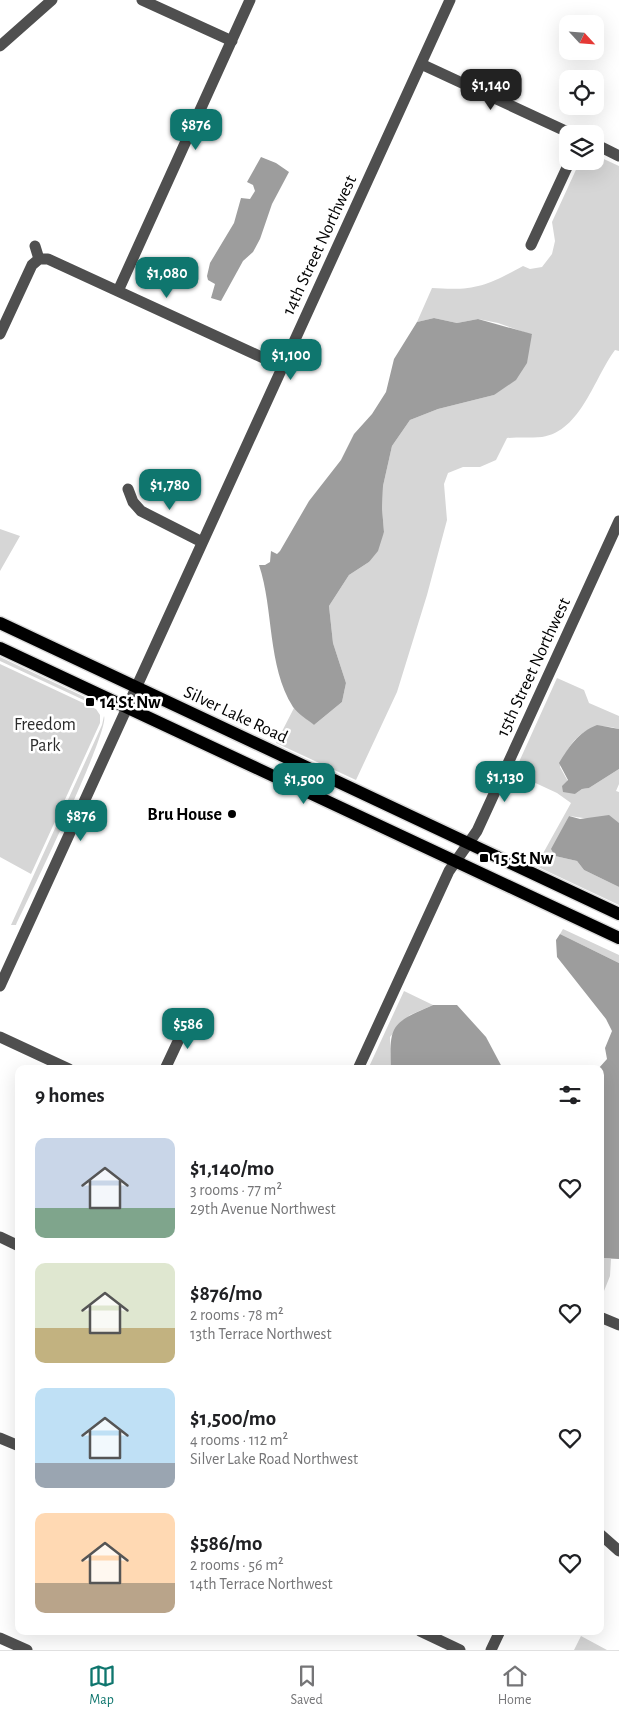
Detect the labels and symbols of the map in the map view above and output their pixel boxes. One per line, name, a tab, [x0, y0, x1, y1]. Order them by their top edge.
north arrow	[559, 15, 604, 60]
pin: $1,140	[450, 68, 532, 111]
pin: $876	[166, 108, 226, 151]
street label: 14th Street Northwest	[280, 173, 360, 318]
pin: $1,080	[126, 256, 208, 299]
pin: $1,100	[250, 338, 332, 381]
pin: $1,780	[129, 468, 211, 511]
street label: 15th Street Northwest	[494, 595, 574, 740]
street label: Silver Lake Road	[181, 683, 290, 747]
place label: 14 St Nw	[100, 694, 161, 712]
marker: 14 St Nw	[84, 696, 96, 708]
park label: Freedom Park	[14, 716, 76, 755]
pin: $1,130	[464, 760, 546, 803]
pin: $1,500	[263, 762, 345, 805]
pin: $876	[51, 800, 111, 842]
place label: Bru House	[147, 806, 222, 824]
marker: Bru House	[226, 808, 238, 820]
place label: 15 St Nw	[494, 850, 554, 868]
marker: 15 St Nw	[478, 852, 490, 864]
pin: $586	[158, 1008, 218, 1050]

